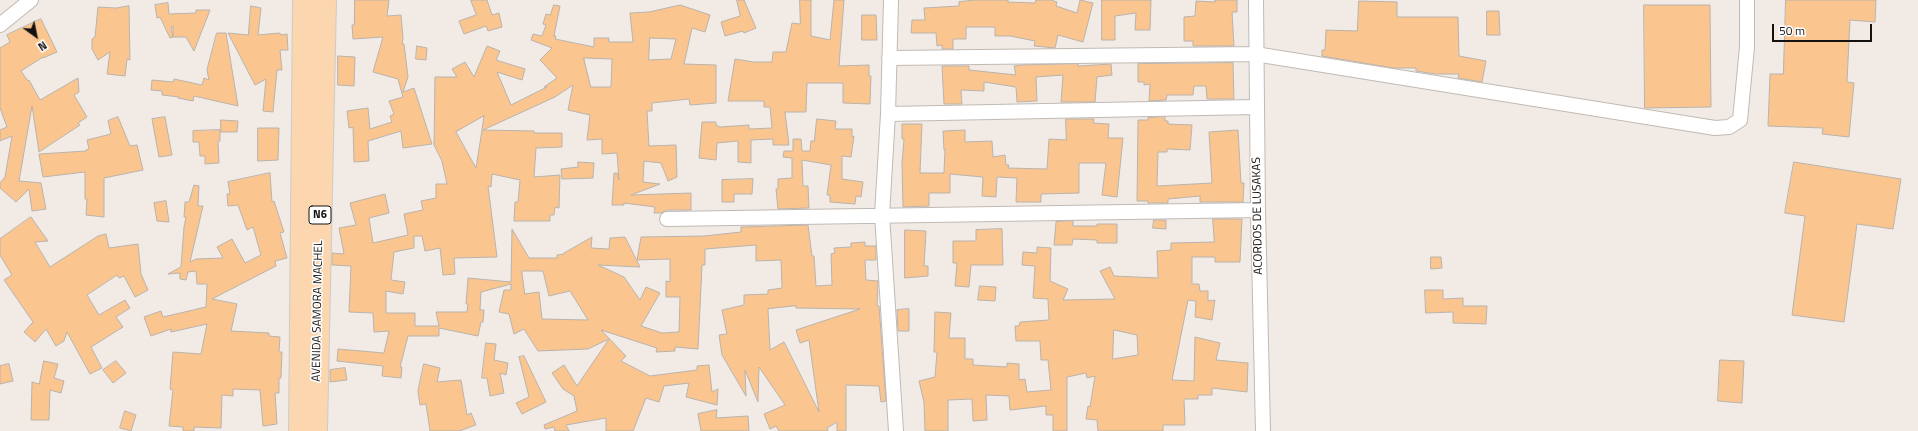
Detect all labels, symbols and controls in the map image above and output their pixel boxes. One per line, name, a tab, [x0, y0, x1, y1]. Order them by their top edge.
north arrow	[16, 16, 56, 56]
scale bar	[1774, 16, 1874, 42]
text: 50 m	[1779, 21, 1805, 40]
text: N	[35, 37, 50, 55]
street label: ACORDOS DE LUSAKAS	[1250, 157, 1266, 275]
road number: N6	[309, 206, 331, 224]
street label: AVENIDA SAMORA MACHEL	[310, 240, 326, 382]

